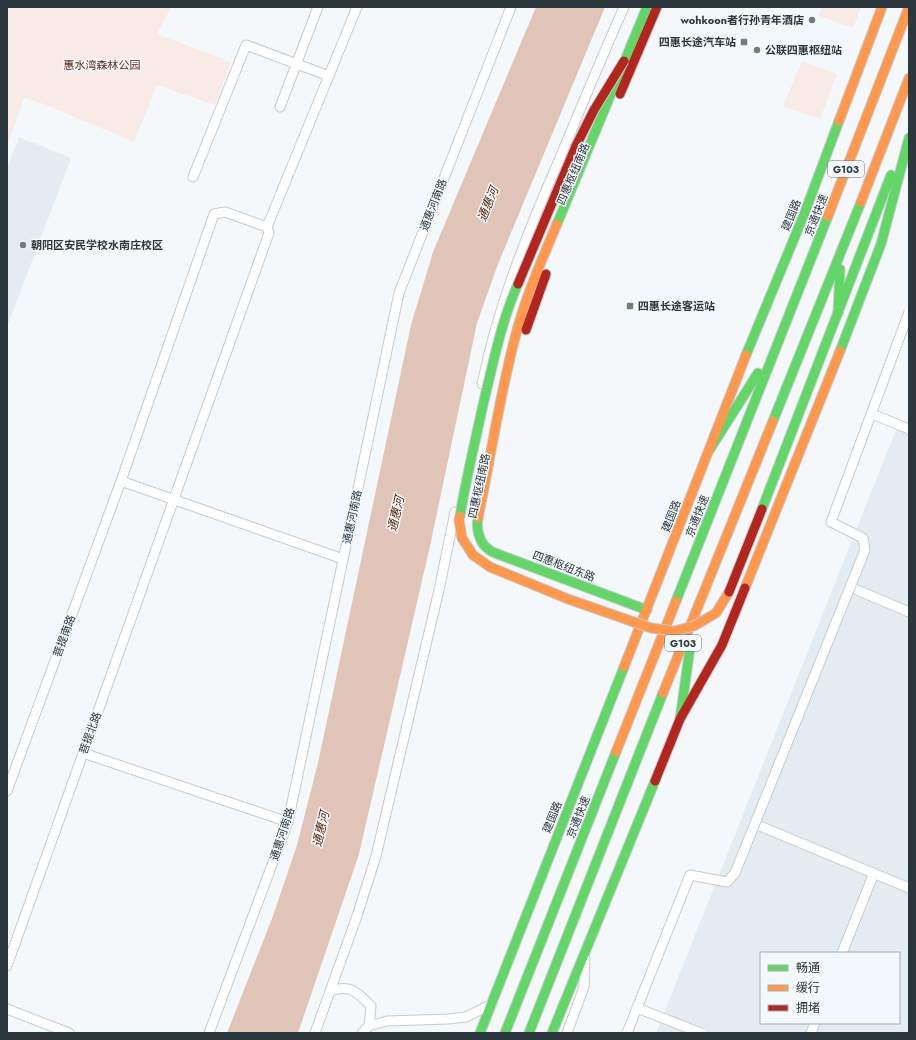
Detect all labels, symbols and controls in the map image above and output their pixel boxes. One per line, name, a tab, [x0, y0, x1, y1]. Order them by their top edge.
place label: wohkoon者行孙青年酒店	[680, 12, 804, 28]
marker: wohkoon者行孙青年酒店	[807, 15, 817, 25]
place label: 四惠长途汽车站	[659, 34, 736, 50]
marker: 四惠长途汽车站	[739, 37, 749, 47]
place label: 公联四惠枢纽站	[765, 42, 842, 58]
marker: 公联四惠枢纽站	[752, 45, 762, 55]
park label: 惠水湾森林公园	[64, 57, 141, 73]
street label: 四惠枢纽南路	[553, 140, 593, 208]
road number: G103	[828, 161, 864, 177]
street label: 通惠河南路	[416, 176, 450, 234]
water label: 通惠河	[473, 182, 504, 224]
street label: 京通快速	[801, 192, 831, 238]
street label: 建国路	[777, 197, 805, 233]
place label: 朝阳区安民学校水南庄校区	[31, 237, 163, 253]
marker: 朝阳区安民学校水南庄校区	[18, 240, 28, 250]
place label: 四惠长途客运站	[638, 298, 715, 314]
marker: 四惠长途客运站	[625, 301, 635, 311]
street label: 四惠枢纽南路	[464, 452, 494, 520]
street label: 通惠河南路	[338, 488, 366, 546]
water label: 通惠河	[383, 492, 409, 534]
street label: 京通快速	[681, 493, 713, 539]
street label: 建国路	[658, 498, 684, 534]
street label: 四惠枢纽东路	[530, 547, 598, 585]
street label: 菩提南路	[49, 613, 79, 659]
road number: G103	[665, 635, 701, 651]
street label: 菩提北路	[75, 710, 105, 756]
street label: 京通快速	[562, 794, 594, 840]
street label: 建国路	[538, 799, 566, 835]
street label: 通惠河南路	[266, 805, 298, 863]
water label: 通惠河	[308, 807, 334, 849]
legend	[760, 952, 900, 1024]
text: 畅通	[796, 959, 820, 977]
text: 缓行	[796, 979, 820, 997]
text: 拥堵	[796, 999, 820, 1017]

